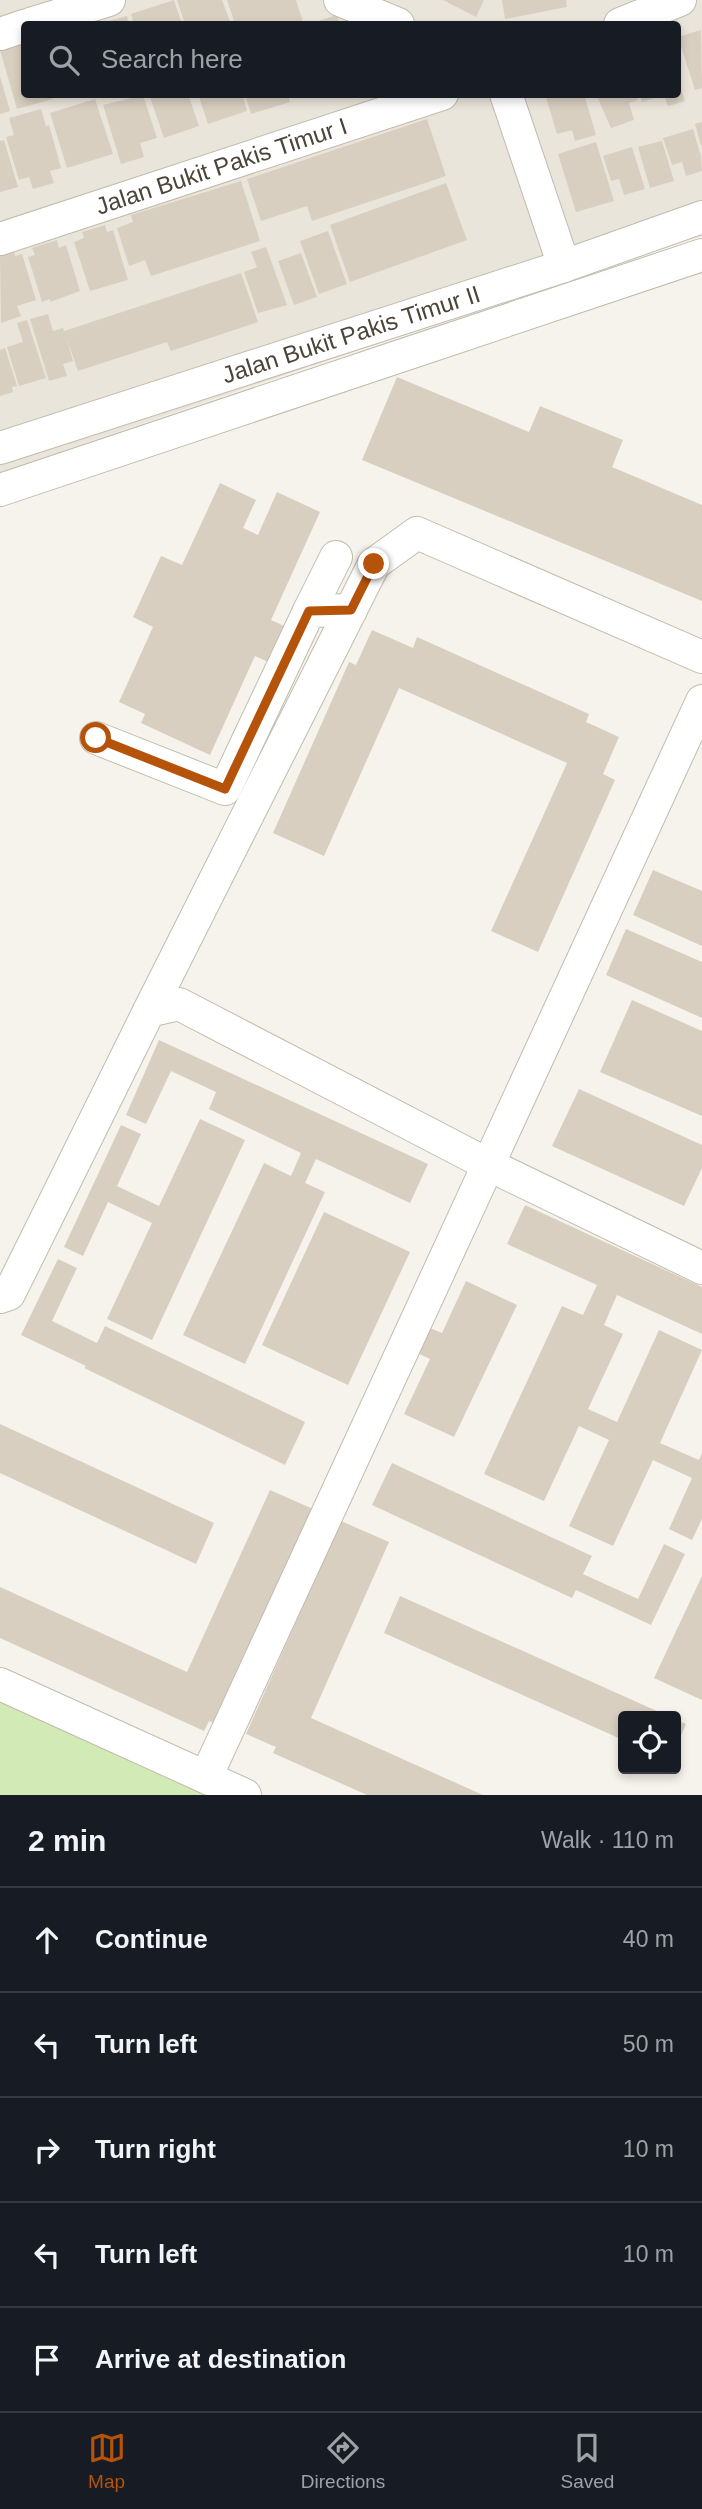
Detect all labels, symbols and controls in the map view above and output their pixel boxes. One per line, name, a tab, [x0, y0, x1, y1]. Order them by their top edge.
search box	[21, 21, 681, 98]
icon: search	[45, 41, 83, 79]
text: Search here	[101, 44, 243, 74]
street label: Jalan Bukit Pakis Timur I	[92, 112, 350, 220]
street label: Jalan Bukit Pakis Timur II	[219, 280, 483, 388]
route end	[358, 548, 389, 579]
route start	[80, 722, 111, 753]
map controls	[618, 1711, 681, 1774]
button: locate	[618, 1711, 681, 1774]
text: 2 min	[28, 1824, 106, 1857]
text: Walk · 110 m	[541, 1827, 674, 1853]
icon: ahead	[28, 1921, 66, 1959]
text: Continue	[95, 1924, 208, 1954]
text: 40 m	[623, 1926, 674, 1952]
icon: left	[28, 2026, 66, 2064]
text: Turn left	[95, 2029, 197, 2059]
text: 50 m	[623, 2031, 674, 2057]
icon: right	[28, 2131, 66, 2169]
text: Turn right	[95, 2134, 216, 2164]
text: 10 m	[623, 2136, 674, 2162]
icon: left	[28, 2236, 66, 2274]
text: Turn left	[95, 2239, 197, 2269]
text: 10 m	[623, 2241, 674, 2267]
icon: arrive	[28, 2341, 66, 2379]
text: Arrive at destination	[95, 2344, 346, 2374]
tab: Map	[88, 2429, 126, 2493]
tab: Directions	[301, 2429, 385, 2493]
tab: Saved	[560, 2429, 614, 2493]

